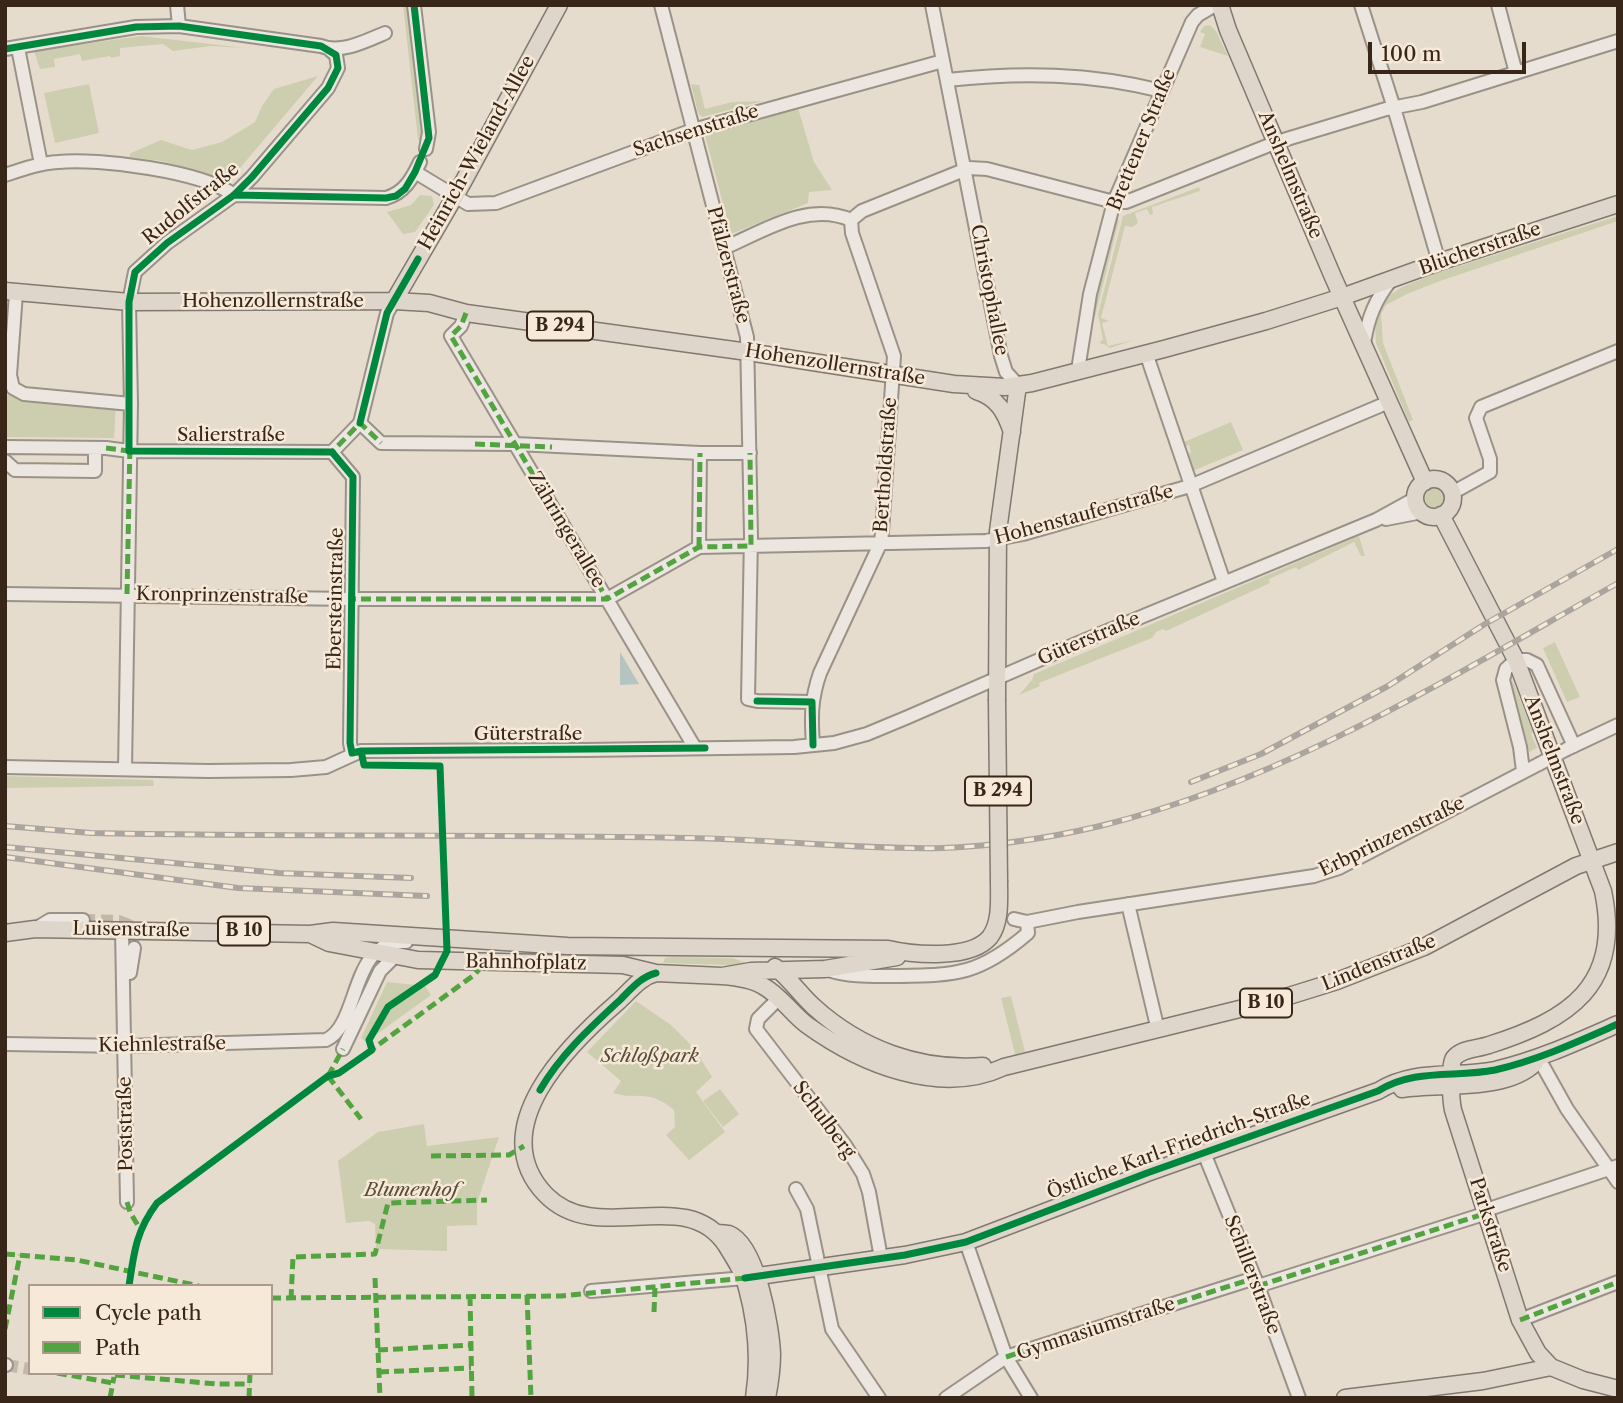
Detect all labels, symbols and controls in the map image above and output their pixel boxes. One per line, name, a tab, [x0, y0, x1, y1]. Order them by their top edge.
scale bar	[1371, 28, 1528, 72]
text: 100 m	[1381, 41, 1442, 66]
street label: Heinrich-Wieland-Allee	[414, 52, 540, 254]
street label: Brettener Straße	[1103, 66, 1181, 214]
street label: Sachsenstraße	[630, 100, 762, 162]
street label: Anshelmstraße	[1253, 108, 1327, 242]
street label: Rudolfstraße	[138, 158, 244, 250]
street label: Pfälzerstraße	[701, 204, 755, 326]
street label: Blücherstraße	[1416, 217, 1544, 281]
street label: Christophallee	[965, 223, 1013, 357]
street label: Hohenzollernstraße	[182, 291, 364, 313]
road number: B 294	[527, 312, 593, 340]
street label: Hohenzollernstraße	[743, 340, 927, 390]
street label: Bertholdstraße	[870, 396, 902, 534]
street label: Salierstraße	[177, 425, 285, 447]
street label: Zähringerallee	[522, 468, 610, 592]
street label: Hohenstaufenstraße	[992, 480, 1176, 550]
street label: Ebersteinstraße	[323, 527, 349, 671]
street label: Kronprinzenstraße	[136, 583, 308, 609]
street label: Güterstraße	[1035, 607, 1143, 671]
street label: Anshelmstraße	[1519, 692, 1589, 828]
street label: Güterstraße	[474, 724, 582, 746]
road number: B 294	[965, 776, 1031, 806]
street label: Erbprinzenstraße	[1316, 792, 1468, 882]
road number: B 10	[218, 916, 270, 946]
street label: Luisenstraße	[72, 918, 190, 942]
street label: Lindenstraße	[1319, 930, 1439, 996]
street label: Bahnhofplatz	[465, 951, 587, 975]
road number: B 10	[1240, 988, 1292, 1018]
street label: Kiehnlestraße	[98, 1032, 226, 1058]
park label: Schloßpark	[601, 1046, 699, 1068]
street label: Poststraße	[114, 1076, 138, 1172]
street label: Schulberg	[788, 1077, 860, 1163]
street label: Östliche Karl-Friedrich-Straße	[1044, 1088, 1314, 1204]
street label: Parkstraße	[1464, 1175, 1516, 1275]
park label: Blumenhof	[364, 1180, 458, 1202]
street label: Schillerstraße	[1219, 1212, 1285, 1338]
legend	[28, 1284, 273, 1375]
street label: Gymnasiumstraße	[1014, 1293, 1178, 1365]
text: Cycle path	[95, 1300, 202, 1325]
text: Path	[95, 1335, 140, 1360]

